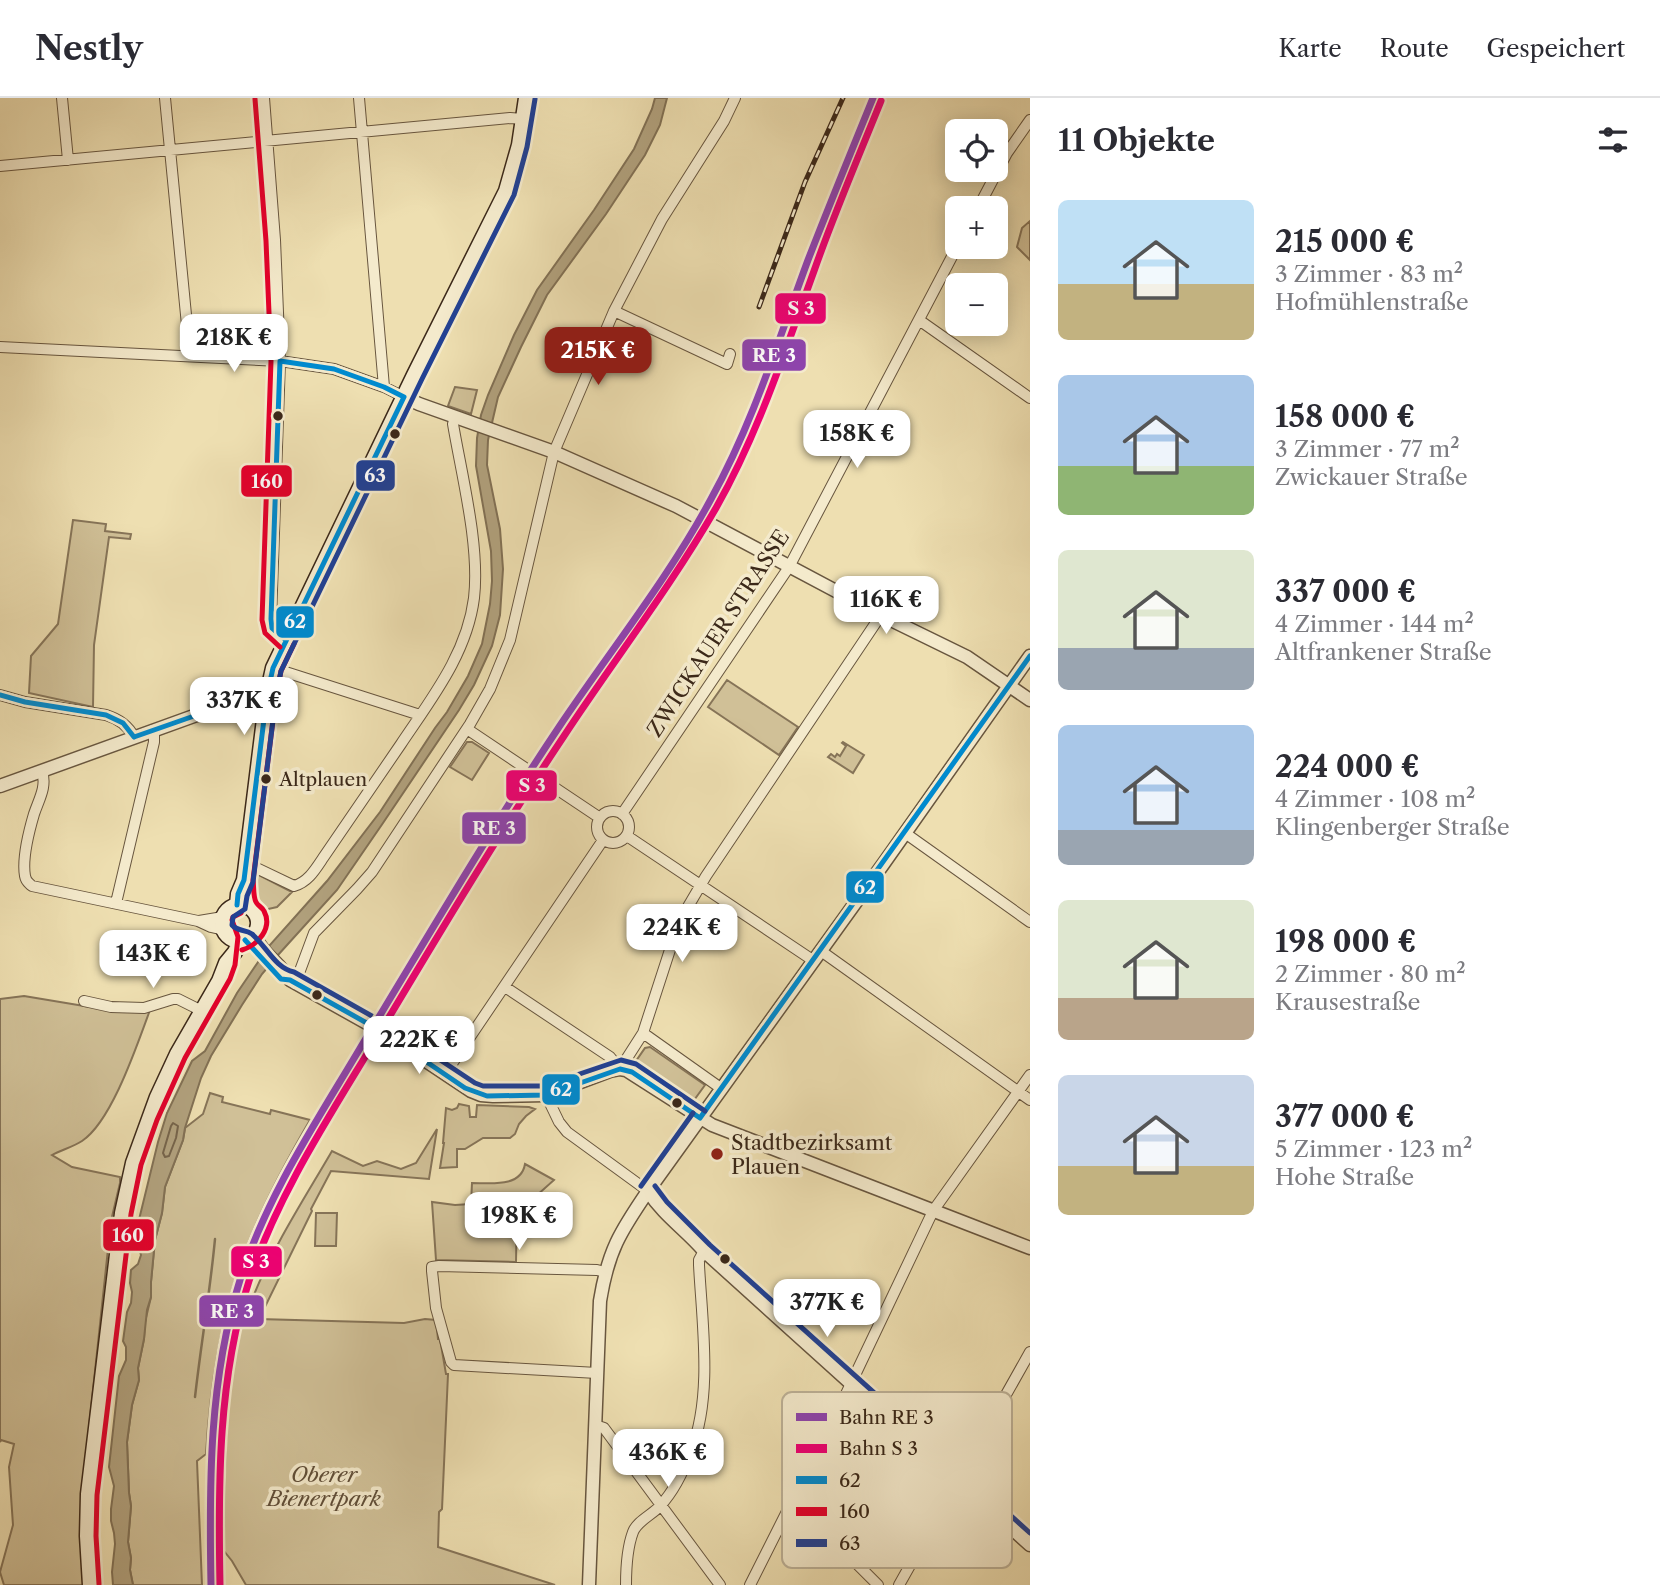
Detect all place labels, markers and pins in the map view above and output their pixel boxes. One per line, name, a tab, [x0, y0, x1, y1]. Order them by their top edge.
pin: 218K €	[177, 314, 291, 374]
pin: 215K €	[541, 328, 655, 387]
unlabelled marker	[271, 409, 285, 423]
pin: 158K €	[800, 410, 914, 470]
unlabelled marker	[388, 427, 402, 441]
pin: 116K €	[829, 576, 943, 636]
pin: 337K €	[187, 678, 301, 737]
place label: Altplauen	[278, 768, 367, 791]
marker: Altplauen	[259, 772, 273, 786]
pin: 224K €	[625, 904, 739, 964]
pin: 143K €	[96, 930, 210, 990]
unlabelled marker	[310, 988, 324, 1002]
pin: 222K €	[362, 1016, 476, 1076]
unlabelled marker	[670, 1096, 684, 1110]
place label: Stadtbezirksamt Plauen	[731, 1130, 893, 1179]
marker: Stadtbezirksamt Plauen	[709, 1146, 725, 1162]
pin: 198K €	[462, 1192, 576, 1252]
unlabelled marker	[718, 1252, 732, 1266]
pin: 377K €	[770, 1280, 884, 1339]
pin: 436K €	[611, 1430, 725, 1489]

